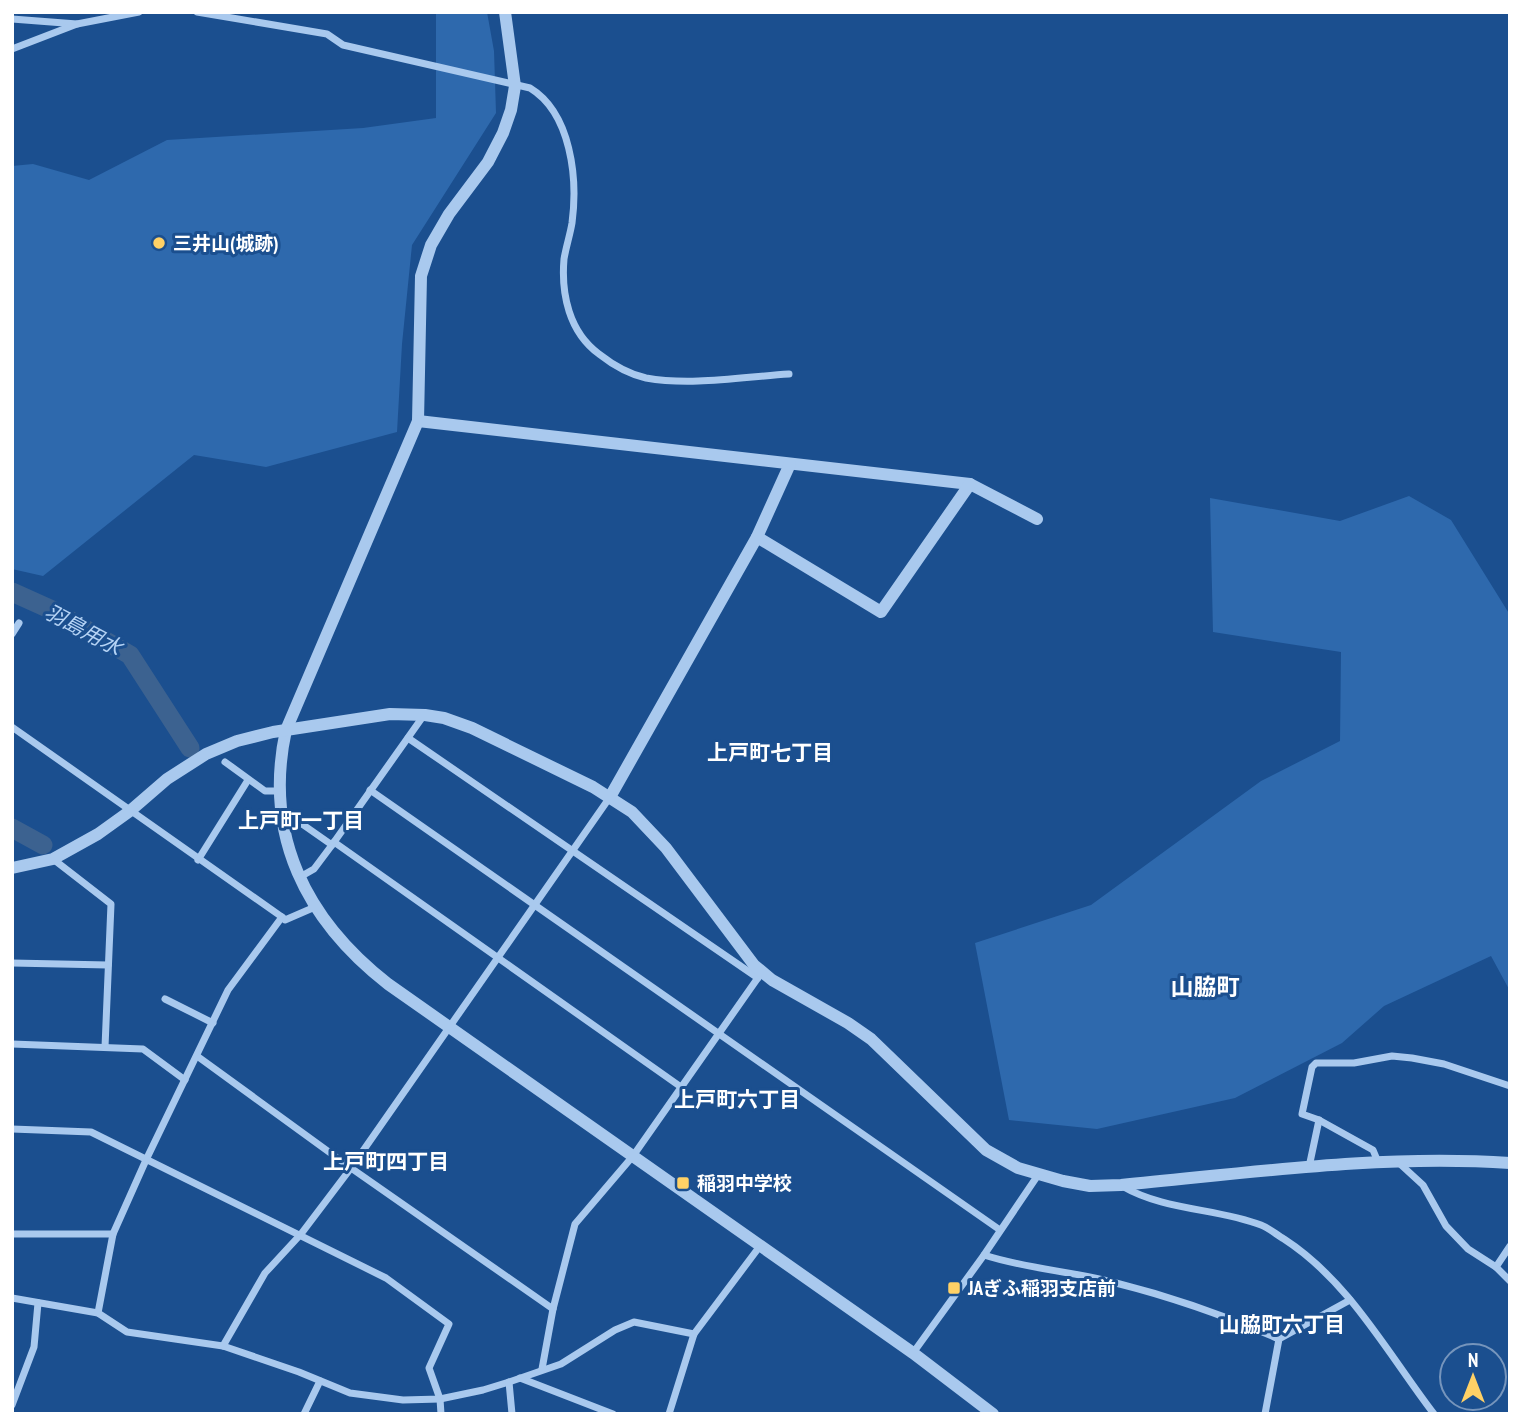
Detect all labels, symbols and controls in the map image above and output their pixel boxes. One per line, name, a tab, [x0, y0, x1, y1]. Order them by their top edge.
place label: 三井山(城跡)	[173, 231, 279, 255]
marker: 三井山(城跡)	[151, 235, 167, 251]
water label: 羽島用水	[40, 598, 128, 662]
district label: 上戸町七丁目	[707, 739, 833, 766]
district label: 上戸町一丁目	[238, 807, 364, 834]
district label: 山脇町	[1171, 972, 1240, 1001]
district label: 上戸町六丁目	[674, 1086, 800, 1113]
district label: 上戸町四丁目	[323, 1148, 449, 1175]
place label: 稲羽中学校	[697, 1171, 792, 1195]
marker: 稲羽中学校	[675, 1175, 691, 1191]
place label: JAぎふ稲羽支店前	[967, 1276, 1116, 1300]
marker: JAぎふ稲羽支店前	[946, 1280, 962, 1296]
district label: 山脇町六丁目	[1219, 1311, 1345, 1338]
north arrow	[1438, 1342, 1508, 1412]
text: N	[1468, 1348, 1478, 1372]

